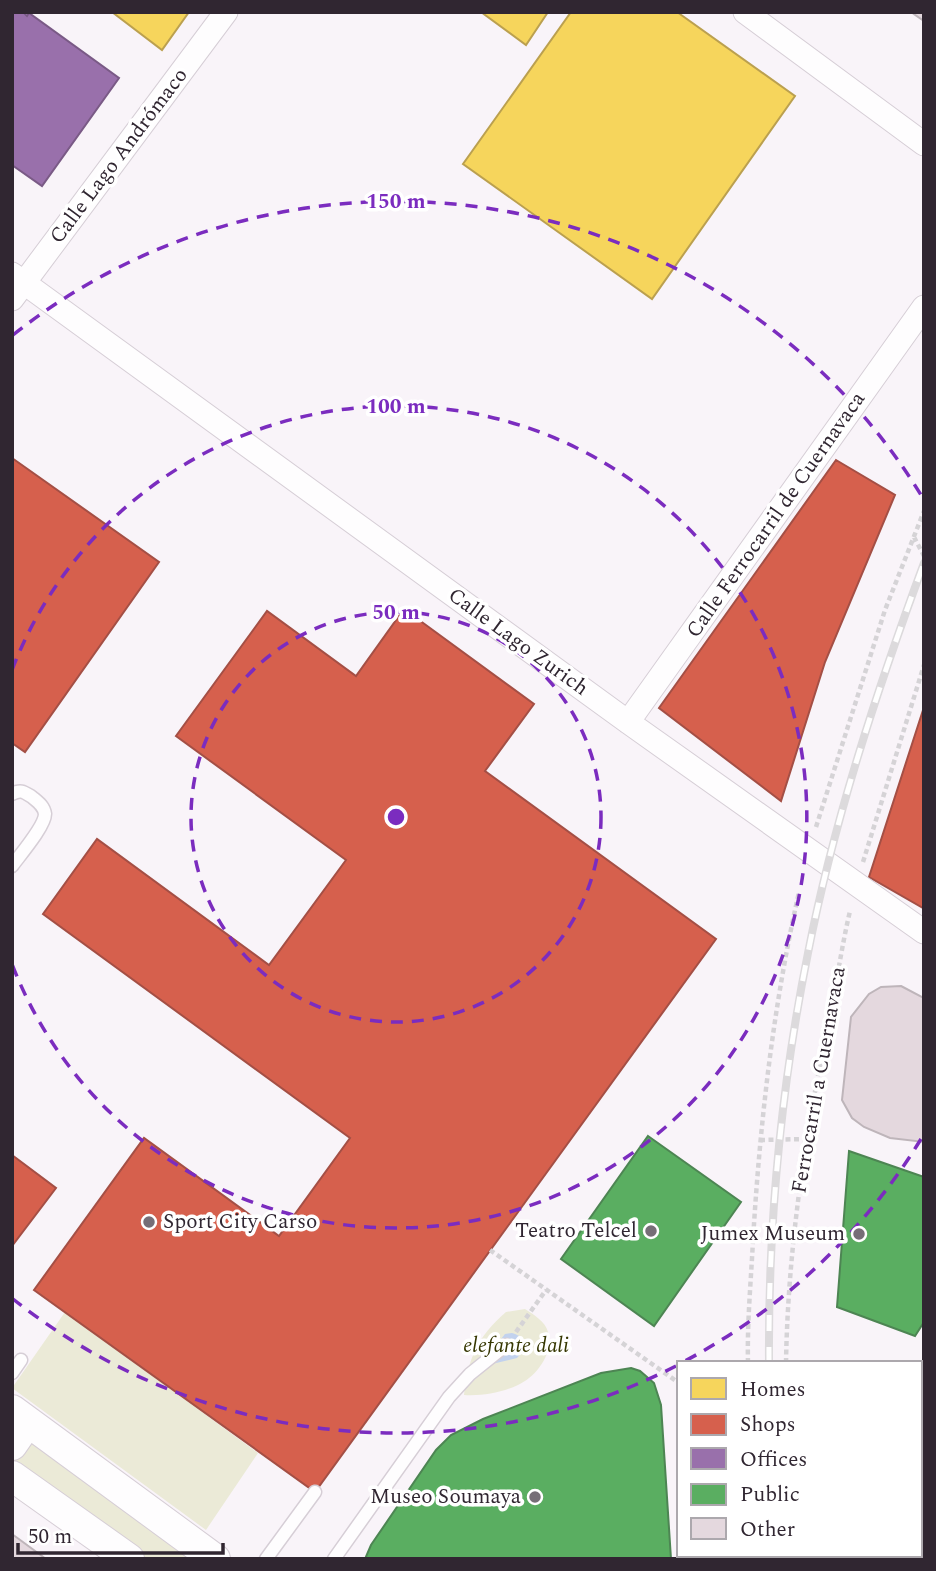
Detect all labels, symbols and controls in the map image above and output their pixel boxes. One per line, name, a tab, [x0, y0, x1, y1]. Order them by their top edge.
street label: Calle Lago Andrómaco	[42, 61, 196, 251]
text: 150 m	[366, 186, 426, 218]
street label: Calle Ferrocarril de Cuernavaca	[678, 385, 874, 645]
text: 100 m	[366, 391, 426, 423]
street label: Calle Lago Zurich	[441, 580, 595, 704]
text: 50 m	[372, 597, 420, 629]
centre of rings	[384, 805, 408, 829]
street label: Ferrocarril a Cuernavaca	[783, 963, 855, 1196]
place label: Sport City Carso	[163, 1206, 317, 1238]
marker: Sport City Carso	[141, 1214, 157, 1230]
place label: Teatro Telcel	[515, 1215, 637, 1247]
place label: Jumex Museum	[701, 1218, 845, 1250]
marker: Teatro Telcel	[643, 1223, 659, 1239]
marker: Jumex Museum	[851, 1226, 867, 1242]
park label: elefante dali	[463, 1330, 569, 1362]
legend	[677, 1361, 922, 1557]
text: Homes	[740, 1374, 806, 1406]
text: Shops	[740, 1409, 796, 1441]
text: Offices	[740, 1444, 807, 1476]
text: Public	[740, 1479, 800, 1511]
place label: Museo Soumaya	[370, 1481, 522, 1513]
marker: Museo Soumaya	[527, 1489, 543, 1505]
scale bar	[18, 1512, 222, 1556]
text: Other	[740, 1514, 795, 1546]
text: 50 m	[28, 1521, 72, 1553]

